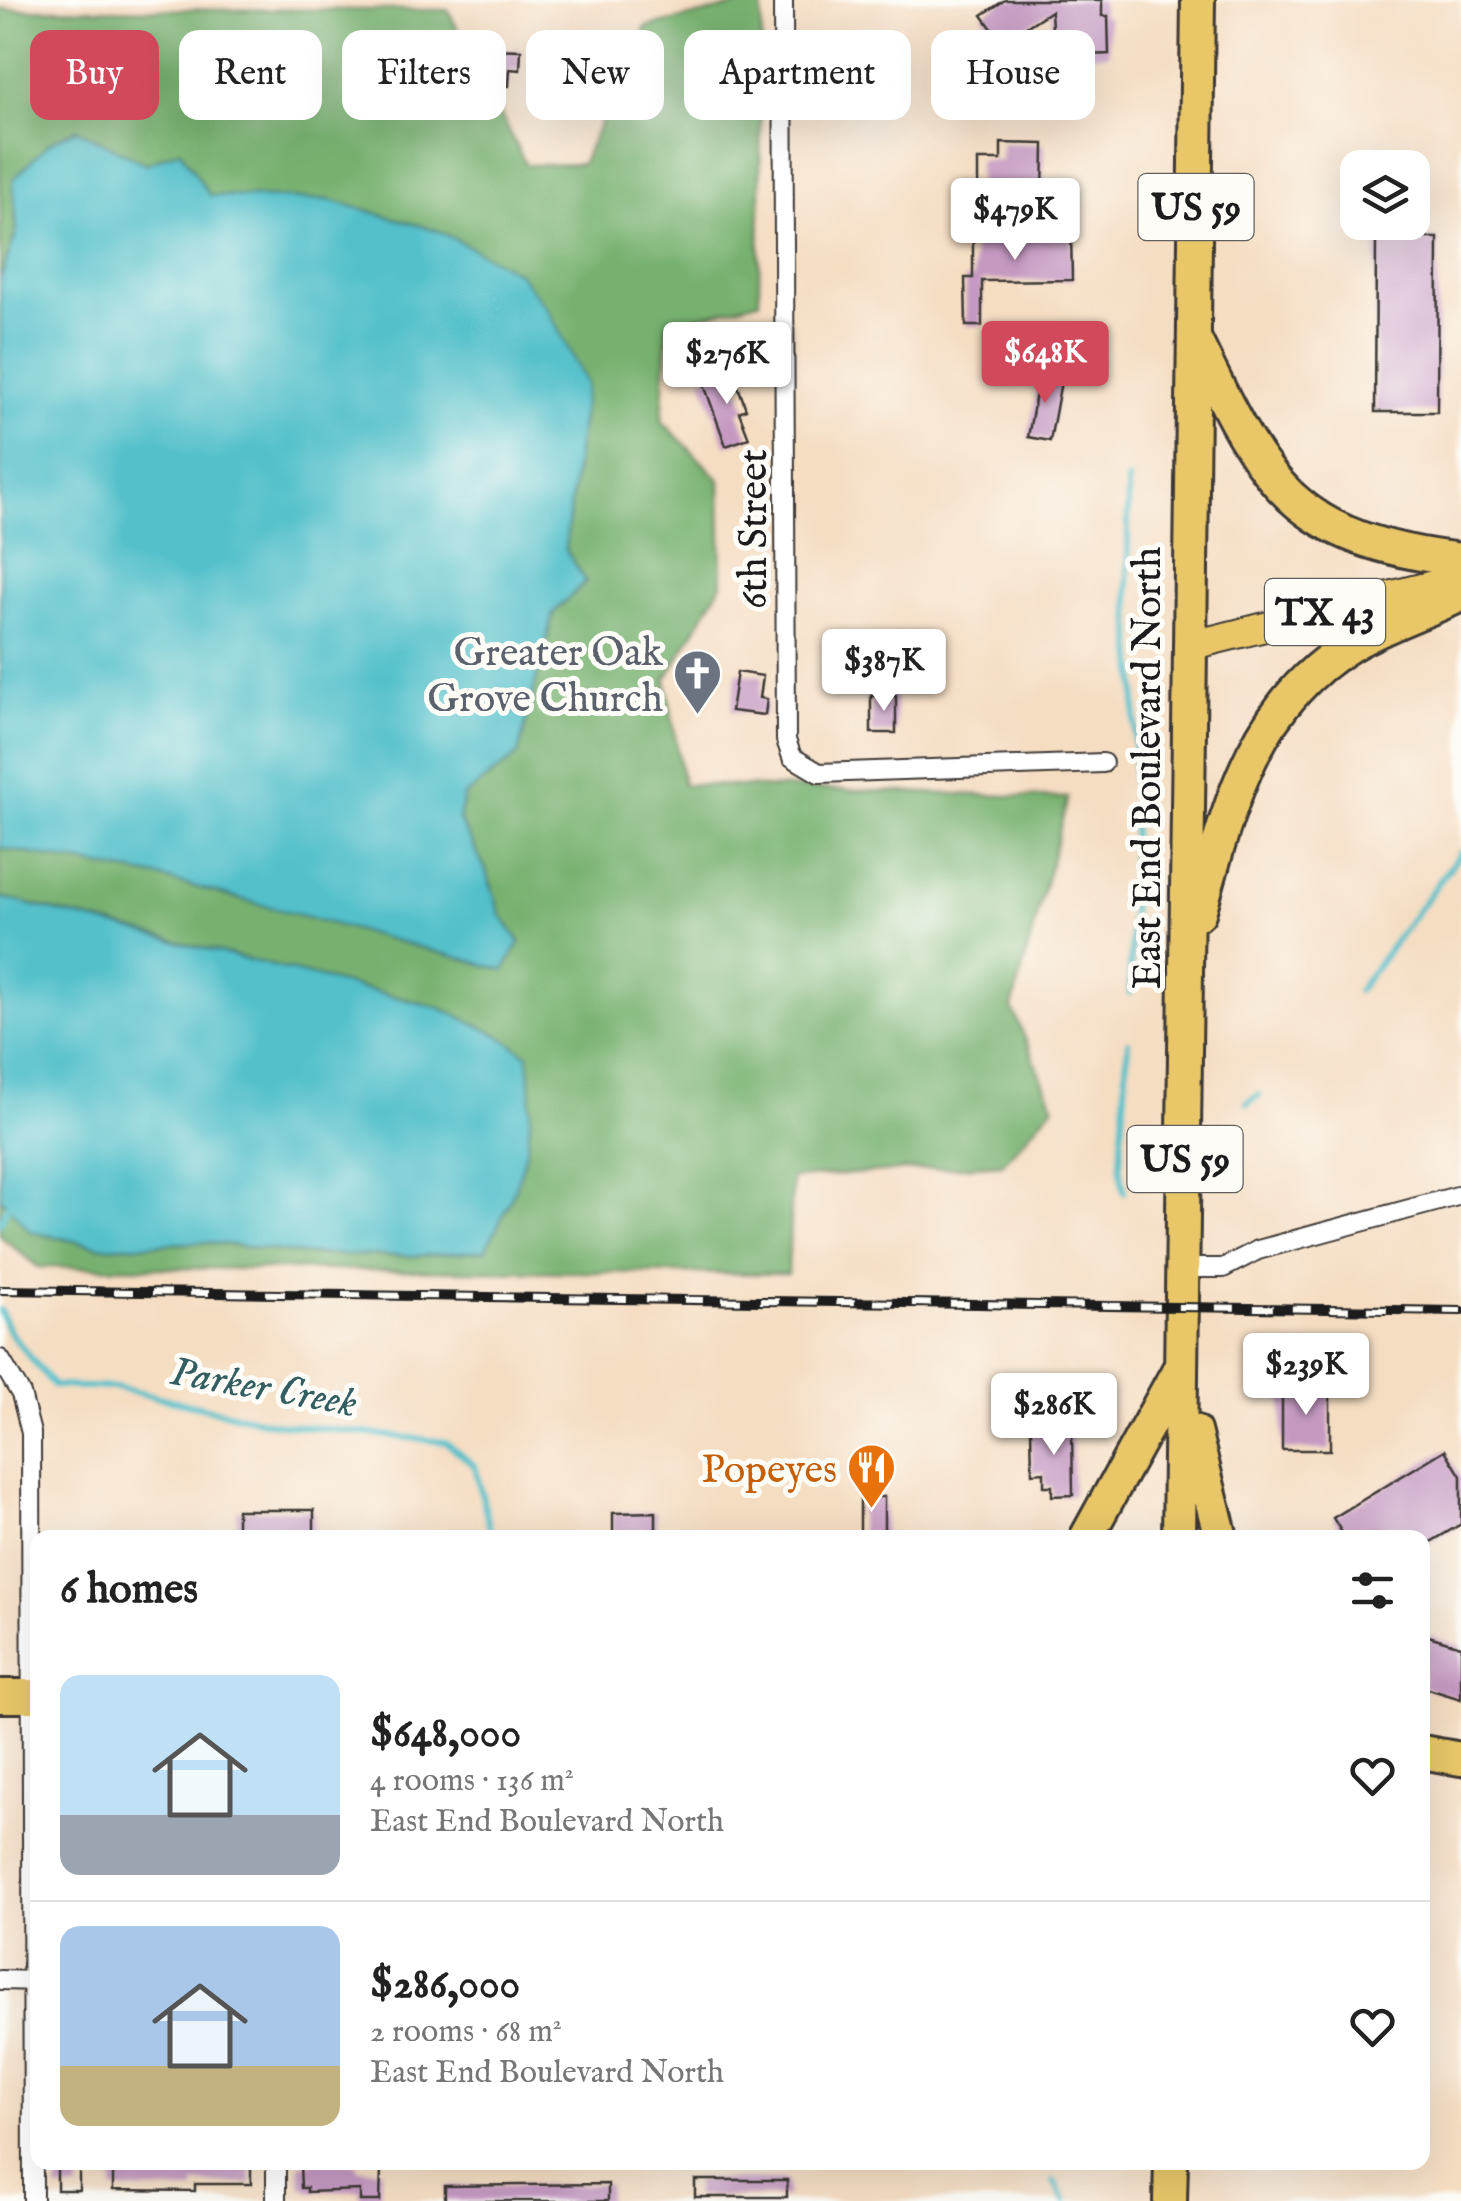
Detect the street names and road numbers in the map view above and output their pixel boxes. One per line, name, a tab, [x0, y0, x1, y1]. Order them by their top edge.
road number: US 59	[1138, 174, 1254, 240]
street label: 6th Street	[730, 449, 781, 609]
street label: East End Boulevard North	[1124, 547, 1175, 989]
road number: TX 43	[1265, 579, 1385, 645]
road number: US 59	[1128, 1126, 1242, 1192]

